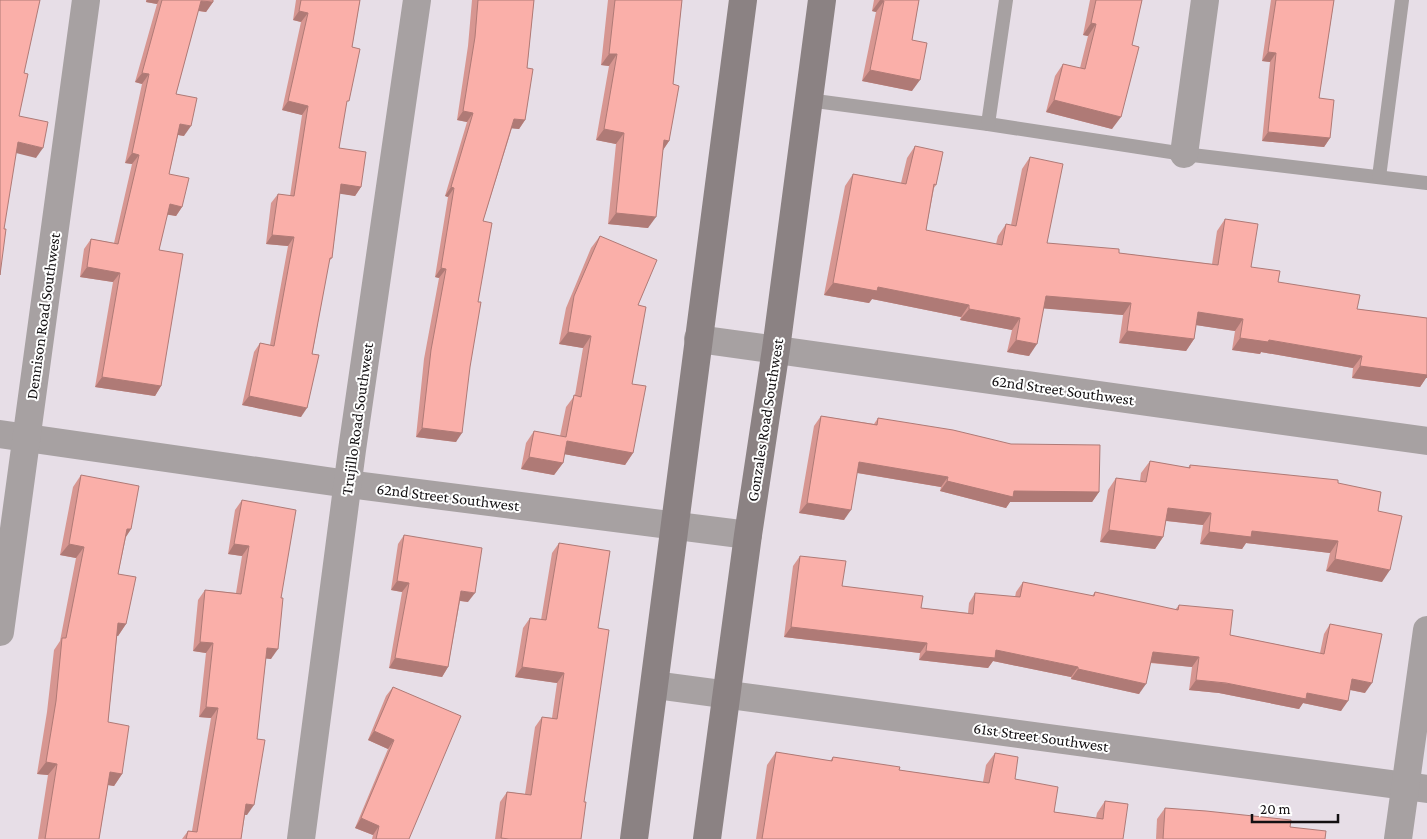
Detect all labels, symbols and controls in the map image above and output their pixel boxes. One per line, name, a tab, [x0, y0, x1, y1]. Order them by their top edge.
street label: Dennison Road Southwest	[23, 231, 63, 401]
street label: Gonzales Road Southwest	[744, 337, 786, 503]
street label: Trujillo Road Southwest	[338, 341, 377, 496]
street label: 62nd Street Southwest	[991, 372, 1136, 409]
street label: 62nd Street Southwest	[376, 480, 521, 514]
street label: 61st Street Southwest	[972, 719, 1110, 755]
scale bar	[1252, 792, 1338, 824]
text: 20 m	[1260, 801, 1291, 817]

